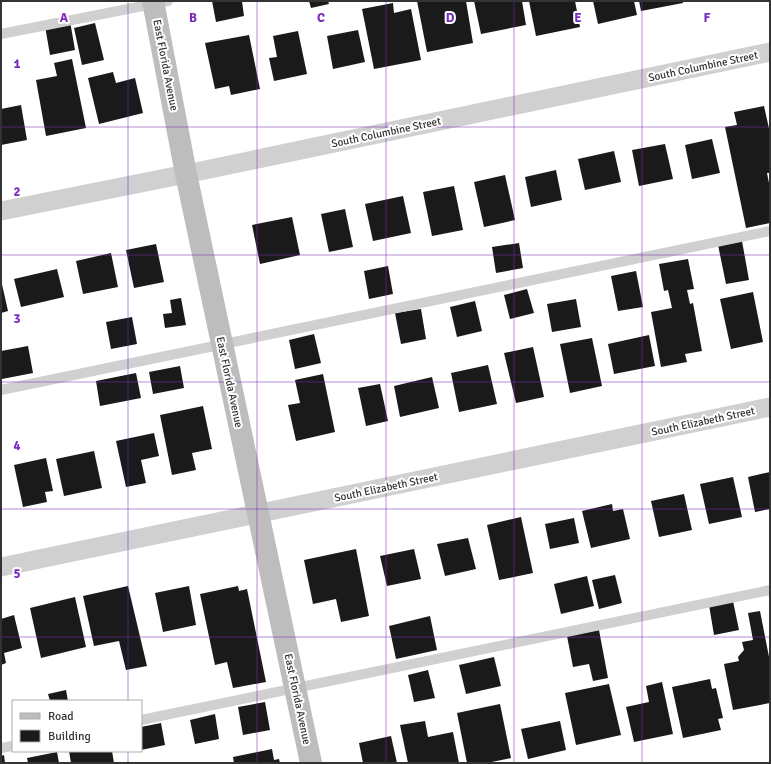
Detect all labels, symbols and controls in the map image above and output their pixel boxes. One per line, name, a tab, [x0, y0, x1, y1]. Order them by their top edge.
text: A	[60, 10, 69, 26]
text: B	[189, 10, 197, 26]
text: C	[317, 10, 325, 26]
text: D	[446, 10, 455, 26]
text: E	[574, 10, 582, 26]
text: F	[704, 10, 711, 26]
street label: East Florida Avenue	[150, 18, 181, 112]
street label: South Columbine Street	[647, 48, 759, 84]
text: 1	[13, 56, 21, 72]
street label: South Columbine Street	[330, 114, 442, 150]
text: 2	[13, 184, 21, 200]
text: 3	[13, 311, 21, 327]
street label: East Florida Avenue	[214, 335, 246, 429]
street label: South Elizabeth Street	[650, 404, 756, 439]
text: 4	[13, 438, 21, 454]
street label: South Elizabeth Street	[333, 470, 439, 505]
text: 5	[13, 566, 21, 582]
street label: East Florida Avenue	[282, 652, 314, 746]
legend	[12, 700, 142, 752]
text: Road	[48, 709, 74, 724]
text: Building	[48, 729, 91, 744]

